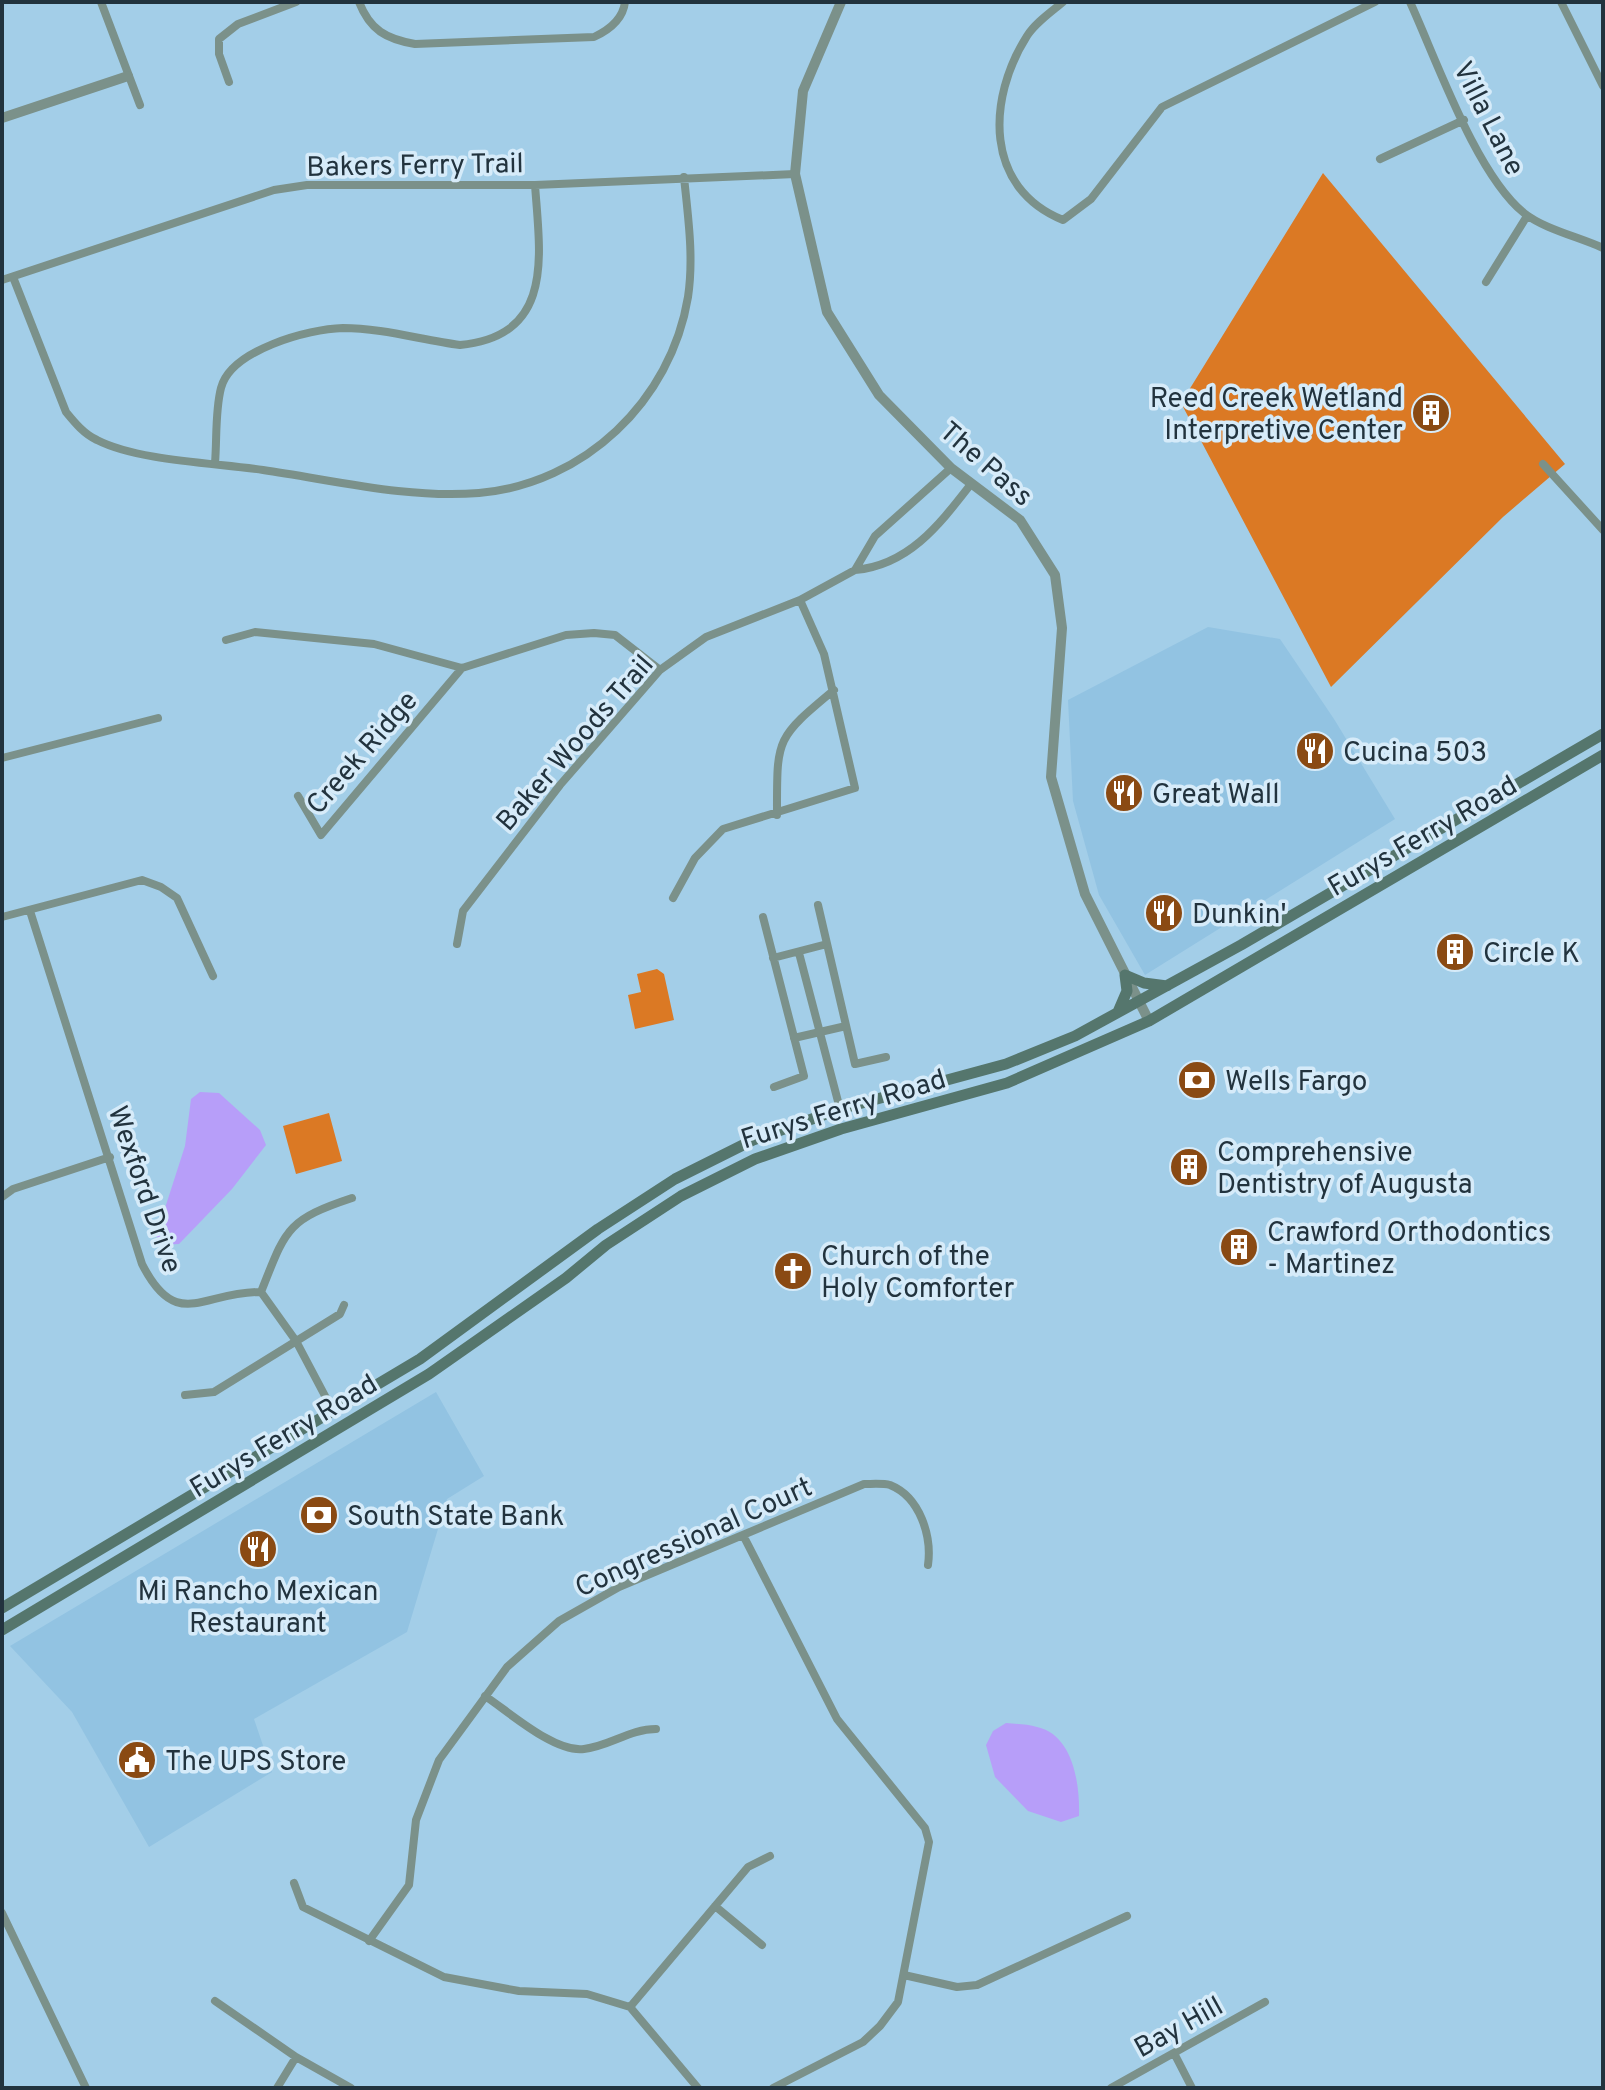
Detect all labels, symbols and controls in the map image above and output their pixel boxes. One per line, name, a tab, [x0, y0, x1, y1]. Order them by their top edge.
street label: Villa Lane	[1443, 56, 1531, 182]
street label: Bakers Ferry Trail	[306, 147, 524, 187]
place label: Reed Creek Wetland Interpretive Center	[1150, 382, 1403, 450]
building icon: Reed Creek Wetland Interpretive Center	[1410, 392, 1452, 434]
street label: The Pass	[931, 415, 1039, 516]
street label: Baker Woods Trail	[490, 648, 663, 840]
street label: Creek Ridge	[300, 685, 427, 823]
restaurant icon: Cucina 503	[1294, 730, 1336, 772]
place label: Cucina 503	[1343, 736, 1487, 772]
street label: Furys Ferry Road	[1322, 769, 1525, 906]
restaurant icon: Great Wall	[1103, 772, 1145, 814]
place label: Great Wall	[1152, 778, 1280, 814]
restaurant icon: Dunkin'	[1143, 892, 1185, 934]
place label: Dunkin'	[1192, 898, 1287, 934]
building icon: Circle K	[1434, 931, 1476, 973]
place label: Circle K	[1483, 937, 1580, 973]
bank icon: Wells Fargo	[1176, 1059, 1218, 1101]
street label: Furys Ferry Road	[737, 1063, 951, 1159]
place label: Wells Fargo	[1225, 1065, 1367, 1101]
street label: Wexford Drive	[98, 1102, 189, 1278]
place label: Comprehensive Dentistry of Augusta	[1217, 1136, 1473, 1204]
building icon: Comprehensive Dentistry of Augusta	[1168, 1146, 1210, 1188]
place label: Crawford Orthodontics - Martinez	[1267, 1216, 1551, 1284]
building icon: Crawford Orthodontics - Martinez	[1218, 1226, 1260, 1268]
place label: Church of the Holy Comforter	[821, 1240, 1015, 1308]
church icon: Church of the Holy Comforter	[772, 1250, 814, 1292]
street label: Furys Ferry Road	[184, 1367, 385, 1508]
street label: Congressional Court	[570, 1470, 818, 1607]
bank icon: South State Bank	[298, 1494, 340, 1536]
place label: South State Bank	[347, 1500, 564, 1536]
restaurant icon: Mi Rancho Mexican Restaurant	[237, 1528, 279, 1570]
place label: Mi Rancho Mexican Restaurant	[137, 1575, 379, 1643]
public building icon: The UPS Store	[116, 1739, 158, 1781]
place label: The UPS Store	[165, 1745, 346, 1781]
street label: Bay Hill	[1129, 1990, 1230, 2068]

